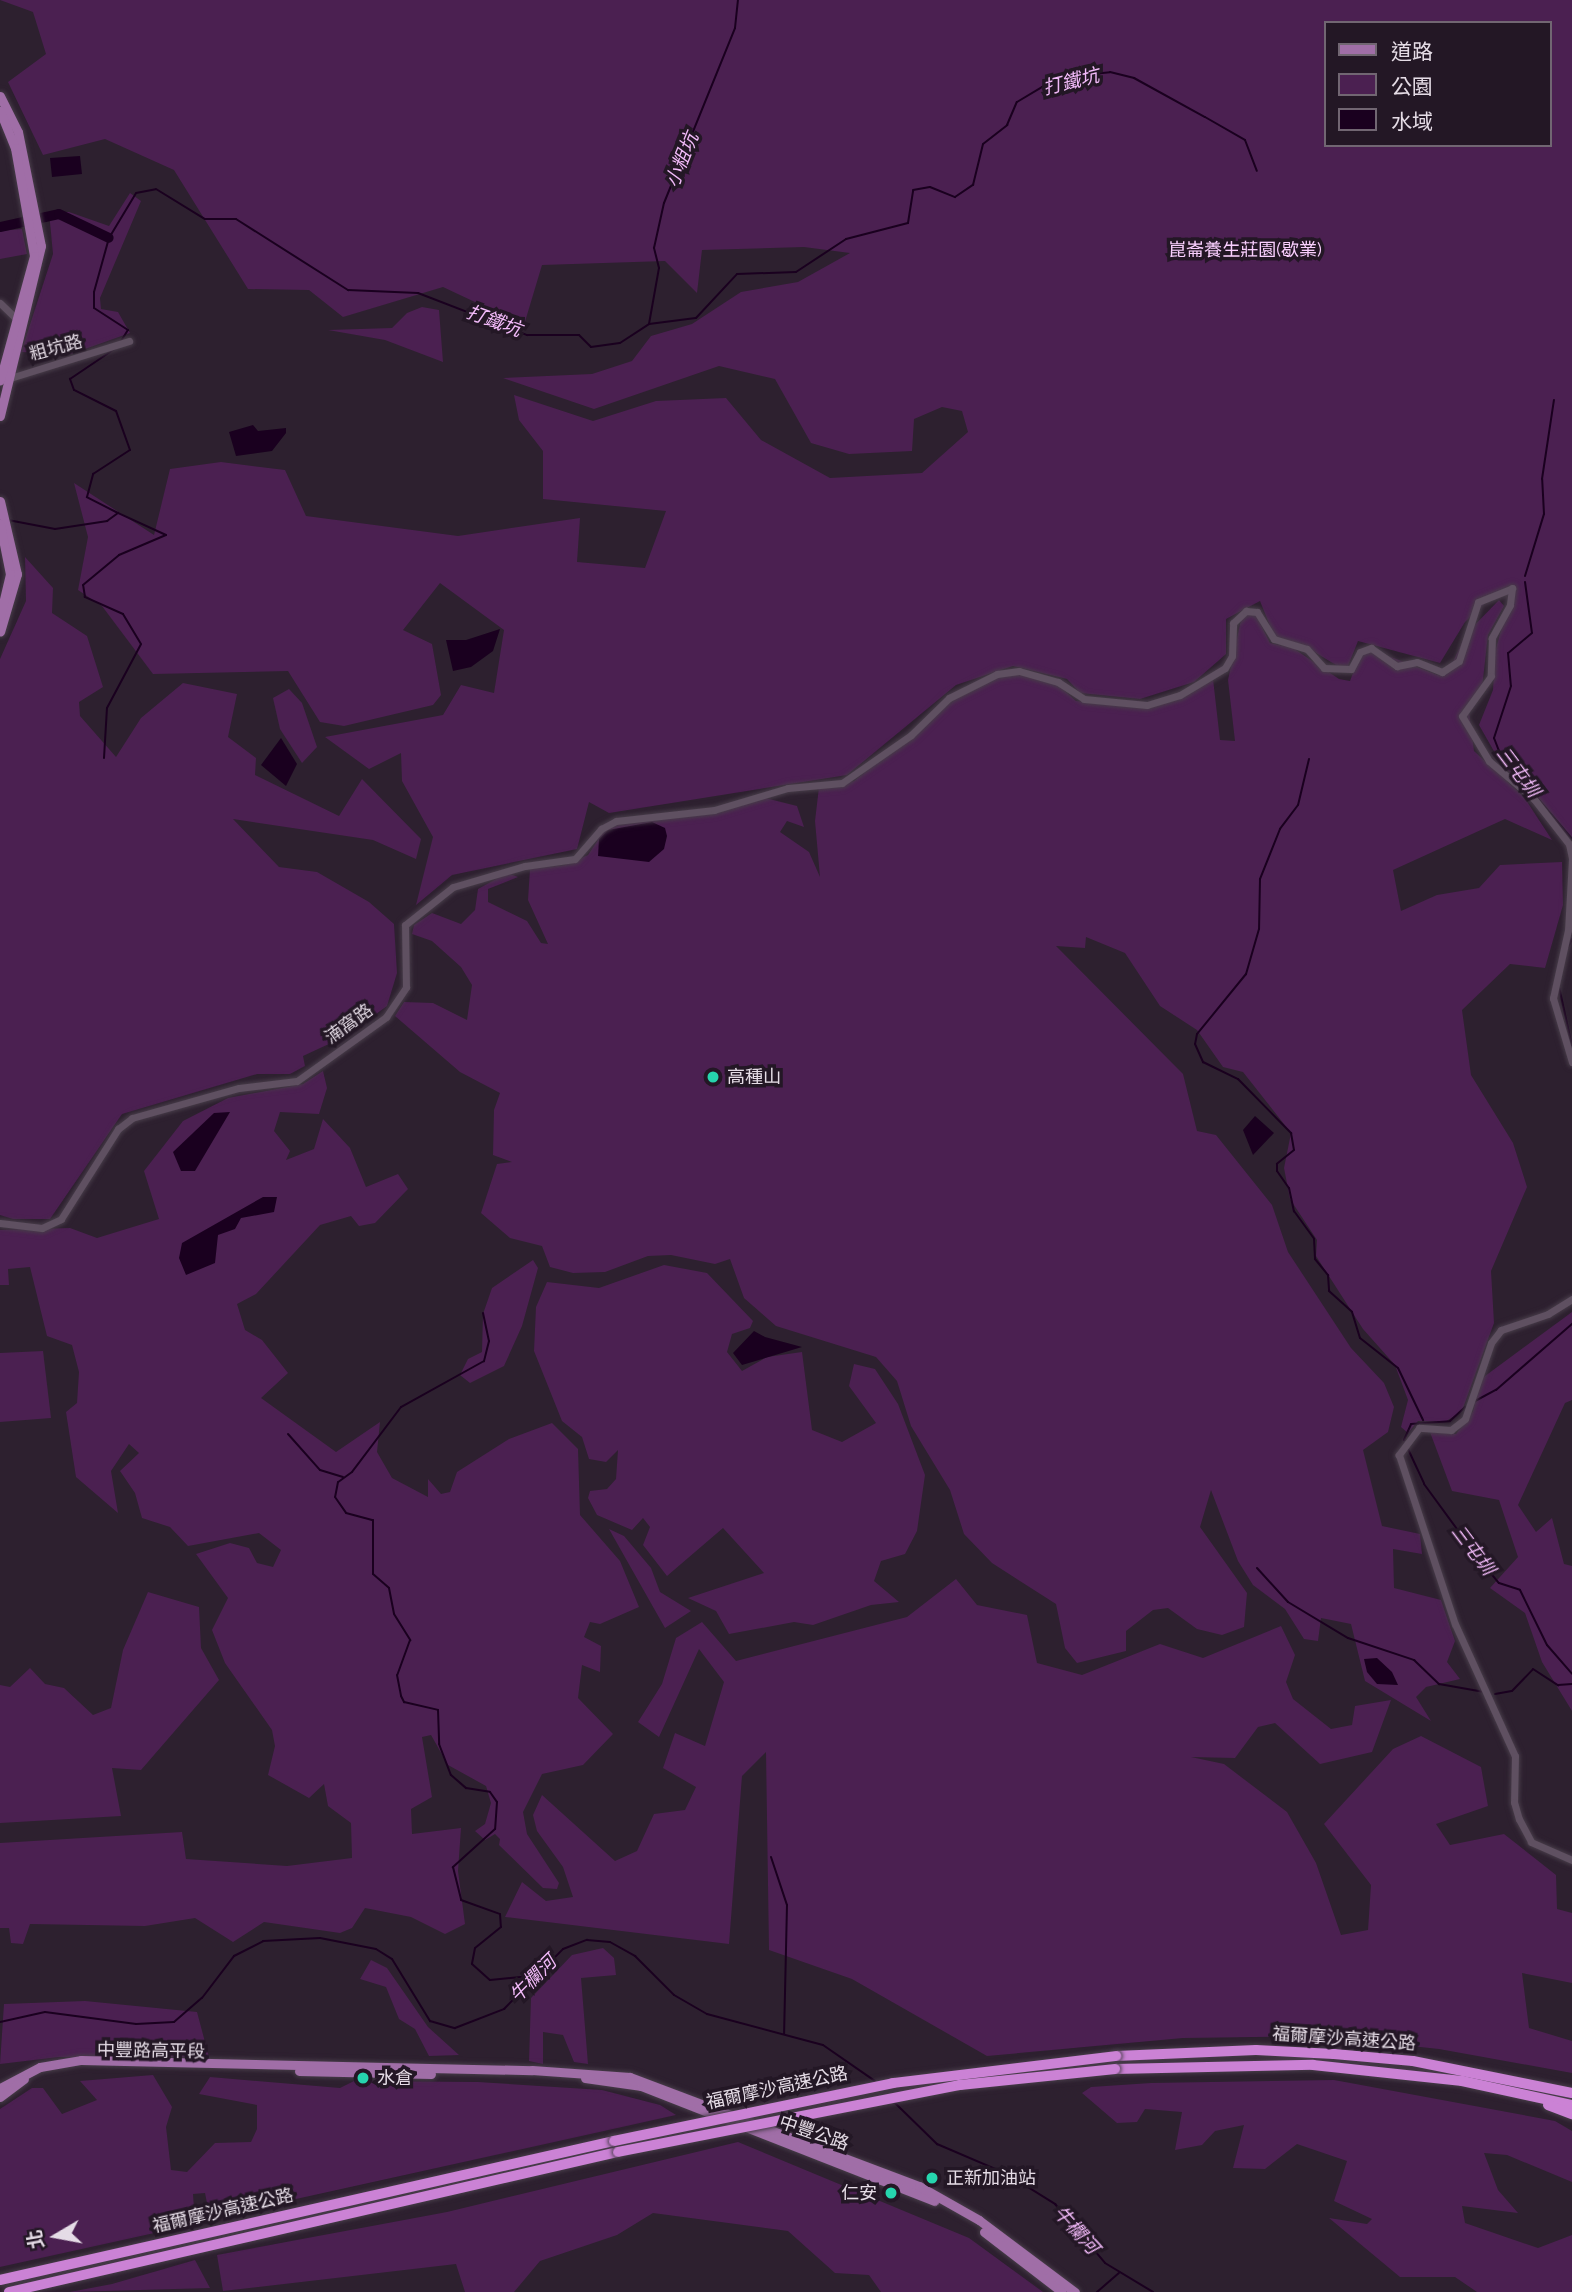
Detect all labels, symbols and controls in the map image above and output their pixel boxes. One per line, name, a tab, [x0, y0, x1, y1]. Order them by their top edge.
legend	[1324, 21, 1551, 147]
text: 道路	[1391, 39, 1433, 64]
water label: 打鐵坑	[1041, 64, 1101, 100]
text: 公園	[1391, 74, 1433, 99]
text: 水域	[1391, 109, 1433, 134]
water label: 小粗坑	[661, 129, 703, 191]
park label: 崑崙養生莊園(歇業)	[1168, 239, 1322, 261]
water label: 打鐵坑	[463, 301, 525, 341]
street label: 粗坑路	[27, 331, 85, 365]
water label: 三屯圳	[1492, 742, 1544, 802]
street label: 湳窩路	[321, 999, 377, 1049]
place label: 高種山	[727, 1066, 781, 1088]
marker: 高種山	[705, 1069, 721, 1085]
water label: 三屯圳	[1447, 1520, 1499, 1580]
water label: 牛欄河	[505, 1951, 561, 2007]
street label: 福爾摩沙高速公路	[1271, 2023, 1417, 2055]
street label: 中豐路高平段	[97, 2039, 205, 2063]
street label: 福爾摩沙高速公路	[704, 2062, 850, 2114]
place label: 水倉	[377, 2067, 413, 2089]
marker: 水倉	[355, 2070, 371, 2086]
street label: 中豐公路	[776, 2111, 852, 2155]
place label: 正新加油站	[946, 2167, 1036, 2189]
marker: 正新加油站	[924, 2170, 940, 2186]
place label: 仁安	[841, 2182, 877, 2204]
street label: 福爾摩沙高速公路	[150, 2184, 296, 2238]
marker: 仁安	[883, 2185, 899, 2201]
north arrow	[21, 2201, 91, 2271]
water label: 牛欄河	[1048, 2201, 1104, 2259]
text: 北	[23, 2228, 48, 2251]

